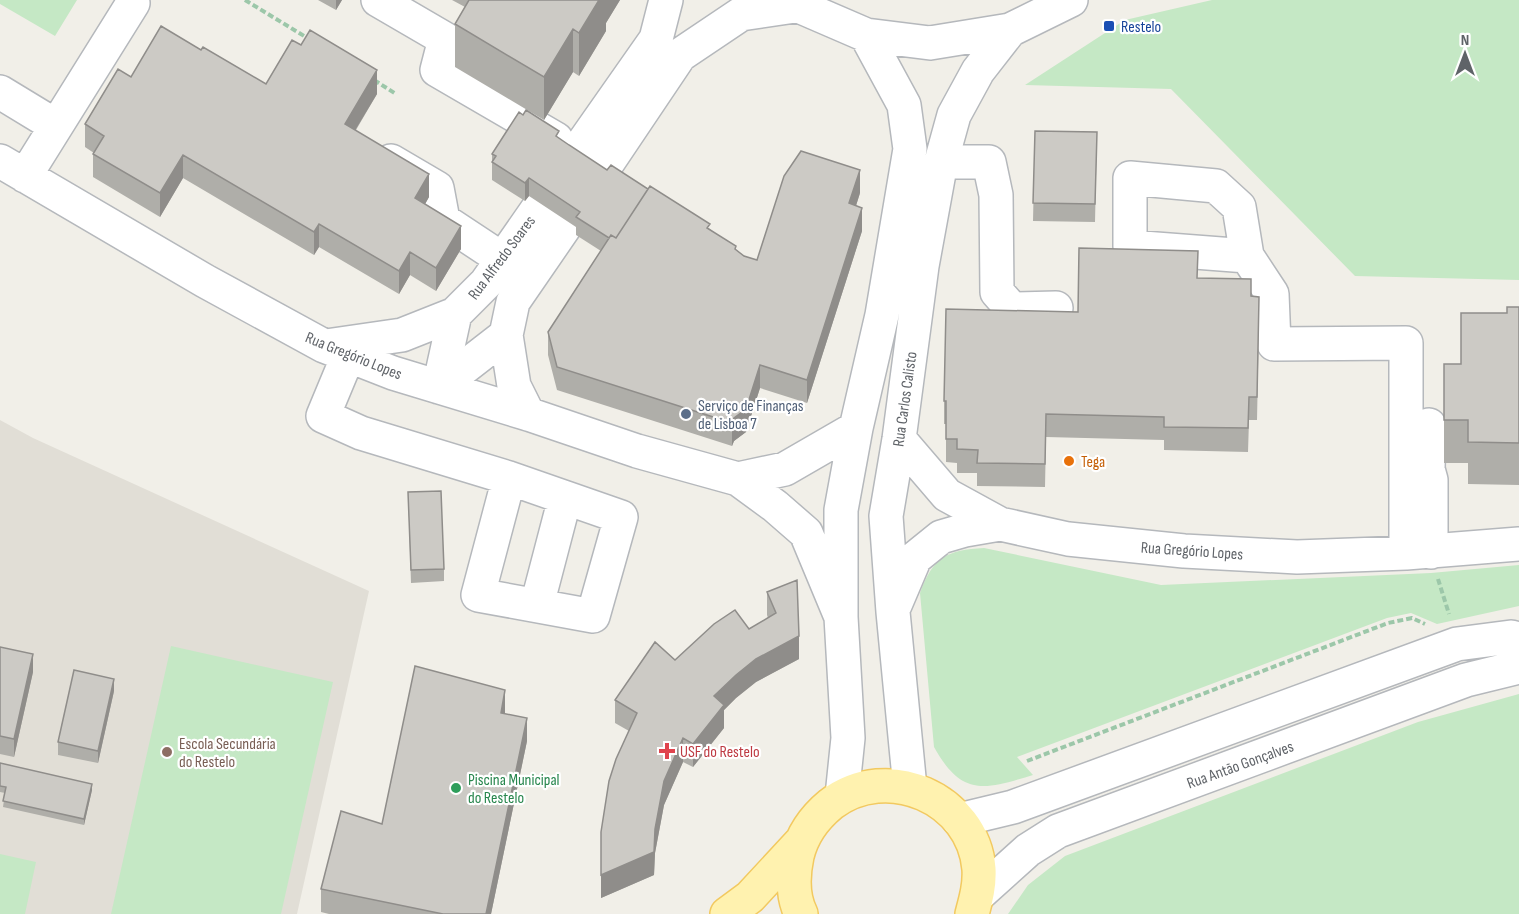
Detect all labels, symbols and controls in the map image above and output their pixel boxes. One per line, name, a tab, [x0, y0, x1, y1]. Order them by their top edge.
place label: Restelo	[1121, 18, 1161, 37]
marker: Restelo	[1102, 19, 1116, 33]
north arrow	[1435, 24, 1495, 84]
text: N	[1461, 31, 1469, 50]
street label: Rua Alfredo Soares	[464, 212, 540, 304]
street label: Rua Gregório Lopes	[302, 328, 405, 384]
street label: Rua Carlos Calisto	[889, 350, 922, 448]
place label: Serviço de Finanças de Lisboa 7	[698, 397, 804, 434]
marker: Serviço de Finanças de Lisboa 7	[679, 407, 693, 421]
place label: Tega	[1081, 453, 1105, 472]
marker: Tega	[1062, 454, 1076, 468]
street label: Rua Gregório Lopes	[1140, 538, 1244, 565]
place label: Escola Secundária do Restelo	[179, 735, 276, 772]
street label: Rua Antão Gonçalves	[1185, 737, 1297, 794]
marker: USF do Restelo	[658, 742, 676, 760]
place label: USF do Restelo	[680, 743, 760, 762]
marker: Escola Secundária do Restelo	[160, 745, 174, 759]
place label: Piscina Municipal do Restelo	[468, 771, 560, 808]
marker: Piscina Municipal do Restelo	[449, 781, 463, 795]

